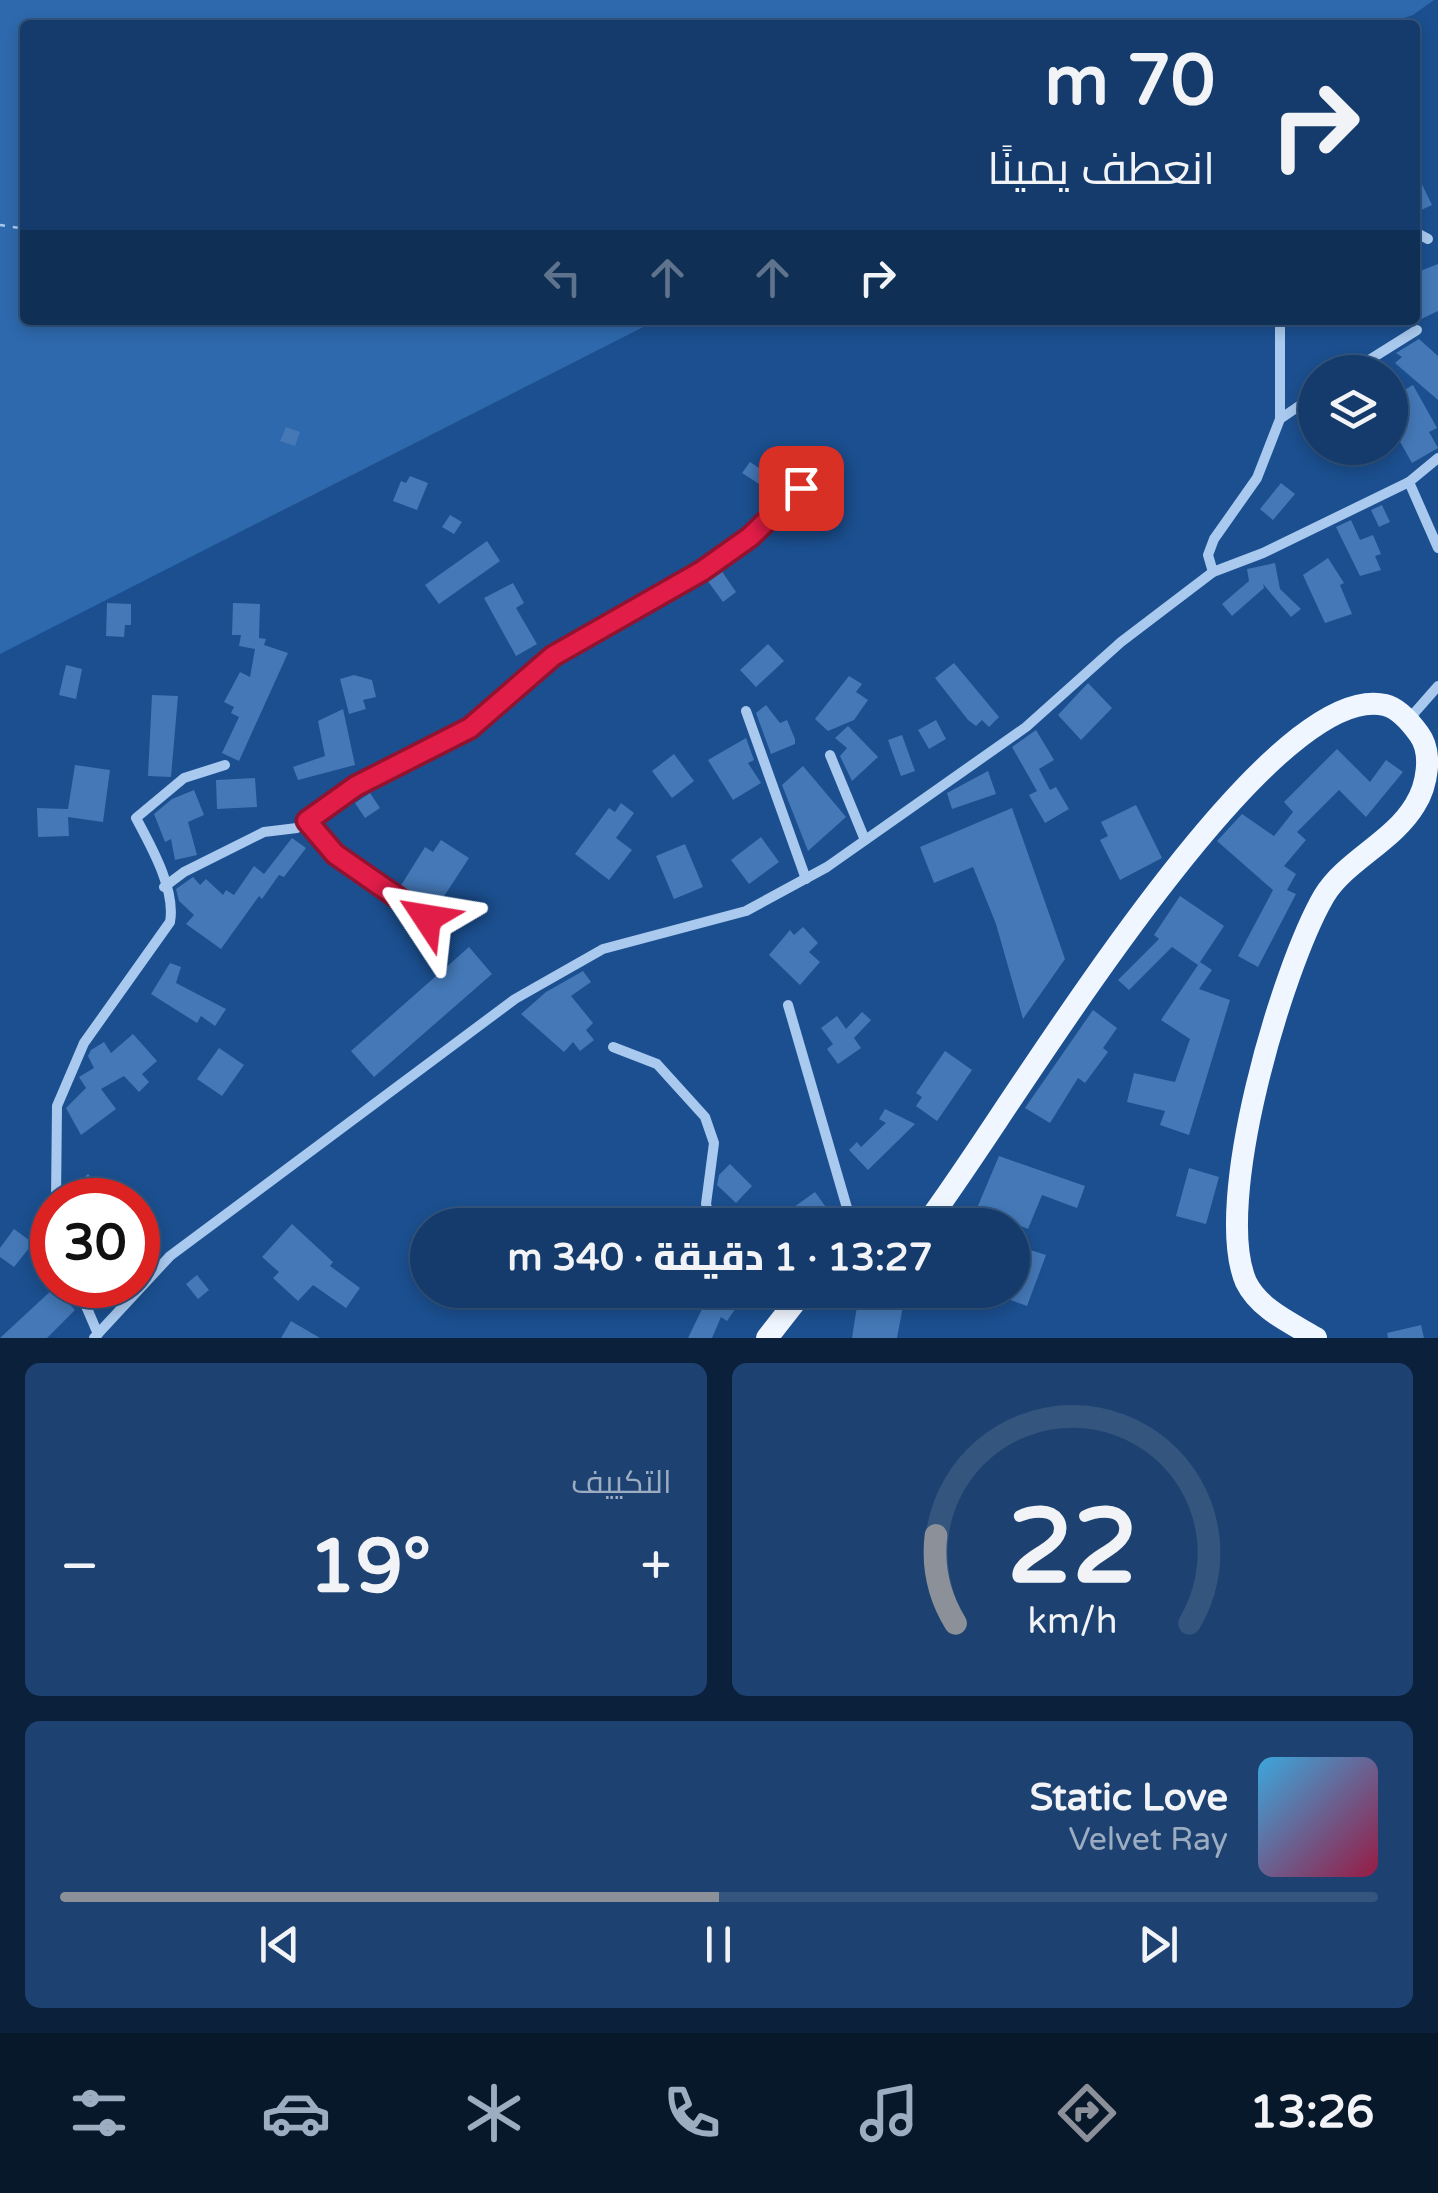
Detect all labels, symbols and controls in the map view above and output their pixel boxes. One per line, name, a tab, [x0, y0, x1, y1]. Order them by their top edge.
text: 70 m	[1045, 40, 1215, 124]
icon: right	[1250, 60, 1380, 190]
text: انعطف يمينًا	[987, 143, 1215, 197]
icon: left	[535, 250, 590, 305]
icon: ahead	[640, 250, 695, 305]
icon: ahead	[745, 250, 800, 305]
icon: right	[850, 250, 905, 305]
map controls	[1298, 355, 1408, 465]
button: layers	[1298, 355, 1408, 465]
pin	[759, 446, 844, 531]
icon: arrive	[774, 461, 829, 516]
position arrow	[375, 866, 479, 970]
speed limit sign: 30	[30, 1178, 160, 1308]
text: 13:27 · 1 دقيقة · 340 m	[507, 1235, 933, 1281]
text: التكييف	[571, 1464, 672, 1502]
text: 22	[1007, 1486, 1138, 1611]
text: 19°	[309, 1522, 431, 1612]
text: −	[60, 1534, 99, 1600]
text: +	[641, 1534, 672, 1600]
text: km/h	[1027, 1600, 1117, 1643]
text: Static Love	[1030, 1775, 1228, 1821]
text: Velvet Ray	[1068, 1821, 1228, 1859]
icon: previous	[252, 1917, 307, 1972]
icon: pause	[691, 1917, 746, 1972]
icon: next	[1131, 1917, 1186, 1972]
icon: filters	[64, 2078, 134, 2148]
icon: car	[261, 2078, 331, 2148]
icon: climate	[459, 2078, 529, 2148]
icon: phone	[657, 2078, 727, 2148]
icon: music	[854, 2078, 924, 2148]
icon: directions	[1052, 2078, 1122, 2148]
text: 13:26	[1249, 2086, 1374, 2140]

